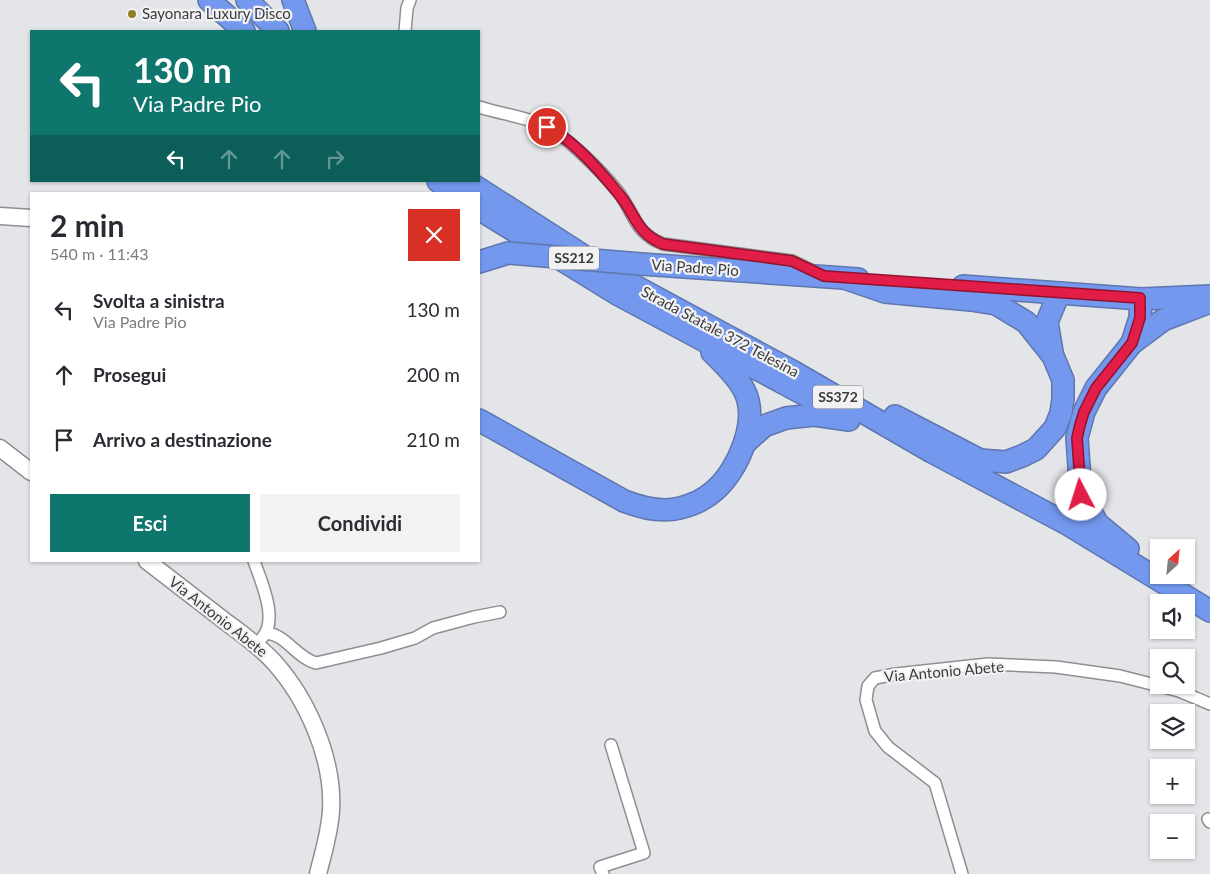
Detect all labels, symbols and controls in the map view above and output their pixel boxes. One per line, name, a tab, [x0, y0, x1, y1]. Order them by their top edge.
place label: Sayonara Luxury Disco	[142, 4, 291, 22]
marker: Sayonara Luxury Disco	[126, 8, 138, 20]
text: 130 m	[133, 48, 232, 90]
icon: left	[50, 50, 115, 115]
text: Via Padre Pio	[133, 90, 262, 117]
pin	[526, 106, 568, 148]
icon: arrive	[533, 113, 561, 141]
icon: left	[162, 145, 190, 173]
icon: ahead	[215, 145, 243, 173]
icon: ahead	[268, 145, 296, 173]
icon: right	[321, 145, 349, 173]
text: 2 min	[50, 207, 124, 243]
button: close	[408, 209, 460, 261]
text: 540 m · 11:43	[50, 244, 149, 263]
road number: SS212	[549, 247, 599, 270]
street label: Via Padre Pio	[651, 255, 739, 279]
street label: Strada Statale 372 Telesina	[638, 282, 802, 380]
text: Svolta a sinistra	[93, 289, 225, 312]
icon: left	[50, 296, 78, 324]
text: 130 m	[406, 298, 460, 321]
text: Via Padre Pio	[93, 312, 187, 331]
icon: ahead	[50, 361, 78, 389]
text: Prosegui	[93, 363, 166, 386]
text: 200 m	[406, 363, 460, 386]
road number: SS372	[813, 386, 863, 408]
icon: arrive	[50, 426, 78, 454]
text: Arrivo a destinazione	[93, 428, 272, 451]
text: 210 m	[406, 428, 460, 451]
position arrow	[1054, 468, 1106, 520]
button: Esci	[50, 494, 250, 552]
button: Condividi	[260, 494, 460, 552]
north arrow	[1150, 539, 1195, 584]
map controls	[1150, 539, 1195, 859]
street label: Via Antonio Abete	[166, 572, 272, 660]
button: sound	[1150, 594, 1195, 639]
button: search	[1150, 649, 1195, 694]
street label: Via Antonio Abete	[883, 657, 1005, 685]
button: layers	[1150, 704, 1195, 749]
button: +	[1150, 759, 1195, 804]
button: −	[1150, 814, 1195, 859]

